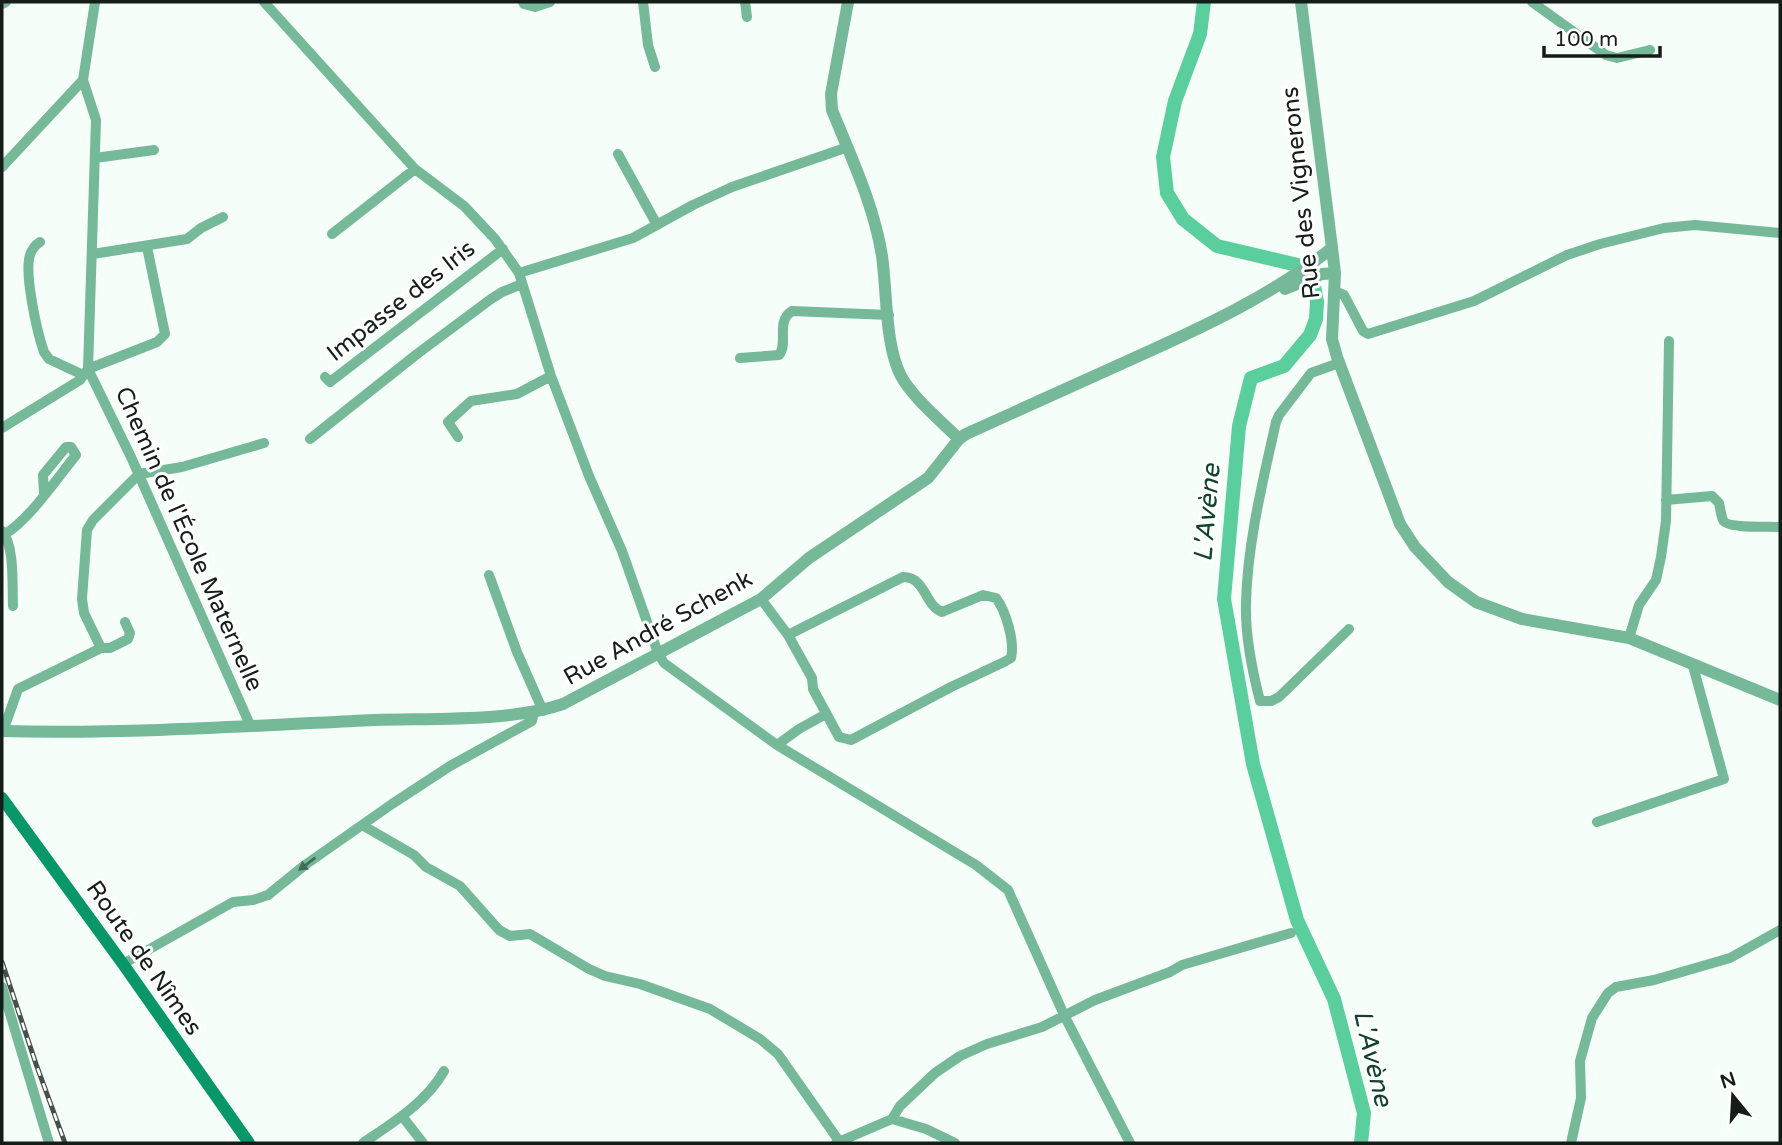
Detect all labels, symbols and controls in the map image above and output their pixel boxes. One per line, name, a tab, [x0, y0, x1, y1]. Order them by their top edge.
scale bar	[1544, 14, 1660, 58]
text: 100 m	[1554, 27, 1618, 52]
street label: Rue des Vignerons	[1275, 85, 1327, 301]
street label: Impasse des Iris	[321, 234, 481, 368]
street label: Chemin de l'École Maternelle	[109, 382, 270, 696]
water label: L'Avène	[1187, 462, 1227, 563]
street label: Rue André Schenk	[559, 564, 757, 692]
one-way arrow	[298, 857, 316, 871]
street label: Route de Nîmes	[80, 875, 208, 1041]
water label: L'Avène	[1347, 1007, 1399, 1111]
north arrow	[1698, 1061, 1768, 1131]
text: N	[1717, 1068, 1739, 1094]

